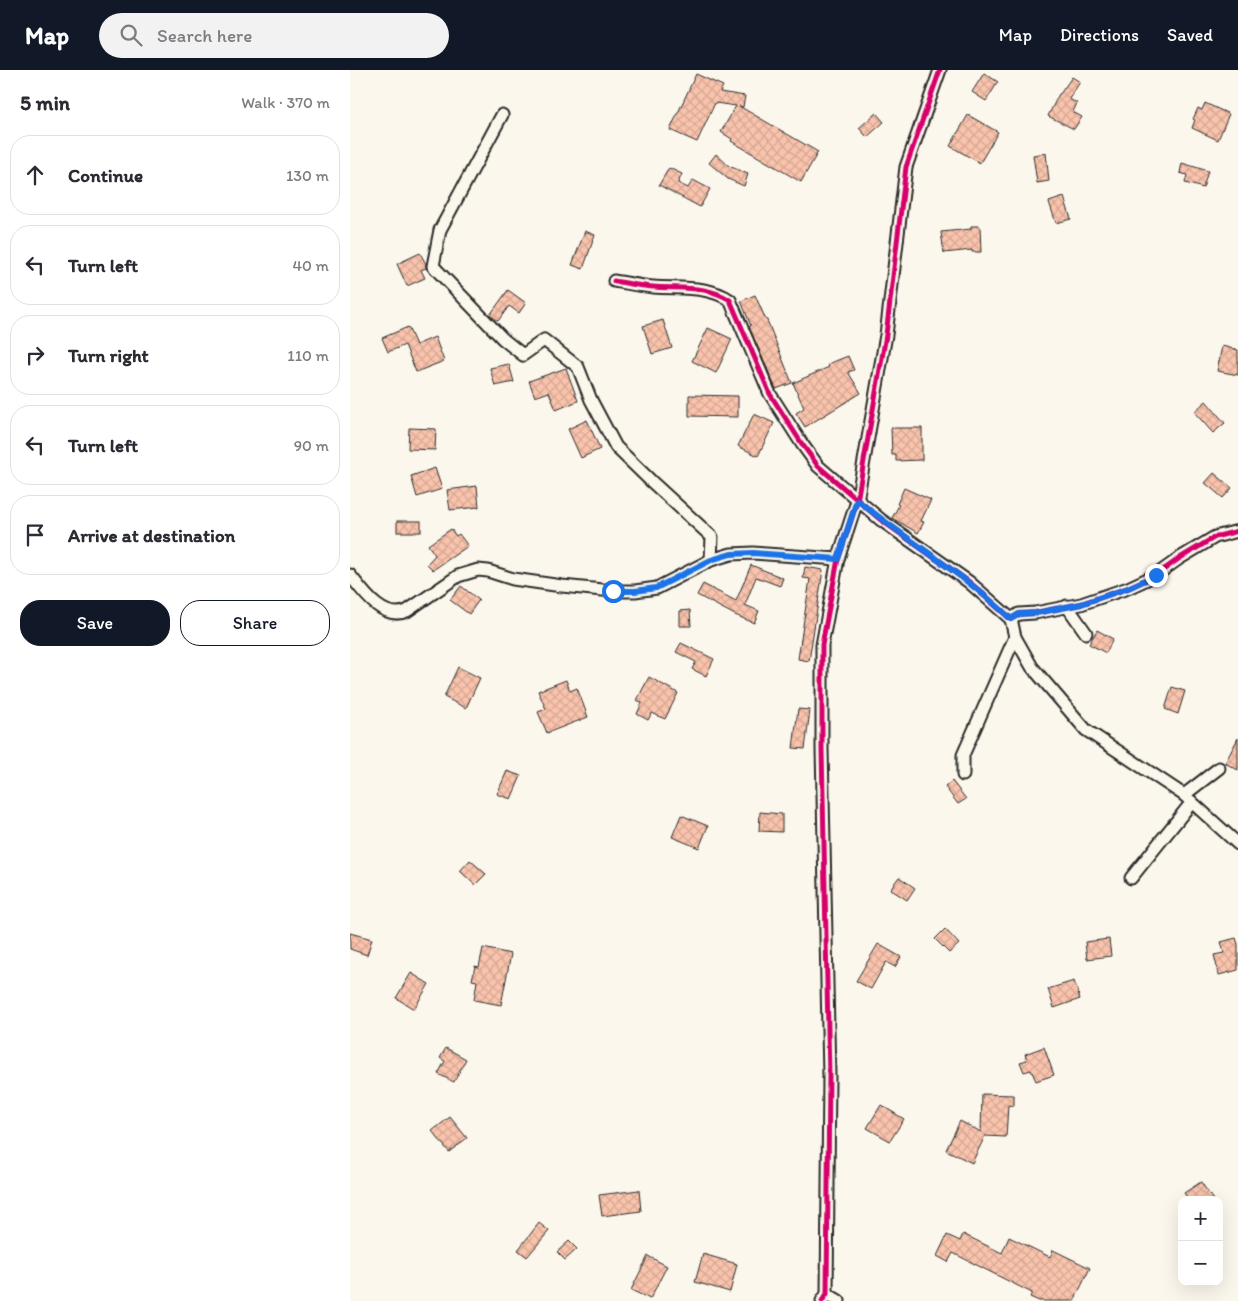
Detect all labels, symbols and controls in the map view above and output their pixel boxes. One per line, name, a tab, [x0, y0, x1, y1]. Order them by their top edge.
search box	[99, 13, 449, 58]
text: Map	[25, 21, 69, 50]
icon: search	[117, 21, 145, 49]
text: Search here	[157, 24, 252, 47]
text: Map	[999, 24, 1032, 46]
text: Directions	[1060, 24, 1139, 46]
text: Saved	[1167, 24, 1213, 46]
text: 5 min	[20, 90, 70, 115]
text: Walk · 370 m	[241, 93, 330, 112]
icon: ahead	[21, 161, 49, 189]
text: Continue	[68, 164, 143, 187]
text: 130 m	[286, 166, 329, 185]
icon: left	[21, 251, 49, 279]
text: Turn left	[68, 254, 138, 277]
text: 40 m	[292, 256, 329, 275]
icon: right	[21, 341, 49, 369]
text: Turn right	[68, 344, 149, 367]
text: 110 m	[287, 346, 329, 365]
icon: left	[21, 431, 49, 459]
text: Turn left	[68, 434, 138, 457]
text: 90 m	[294, 436, 329, 455]
icon: arrive	[21, 521, 49, 549]
text: Arrive at destination	[68, 524, 235, 547]
route end	[1145, 564, 1168, 587]
route start	[602, 580, 625, 603]
button: Save	[20, 600, 170, 646]
button: Share	[180, 600, 330, 646]
map controls	[1178, 1196, 1223, 1286]
button: +	[1178, 1196, 1223, 1241]
button: −	[1178, 1241, 1223, 1286]

